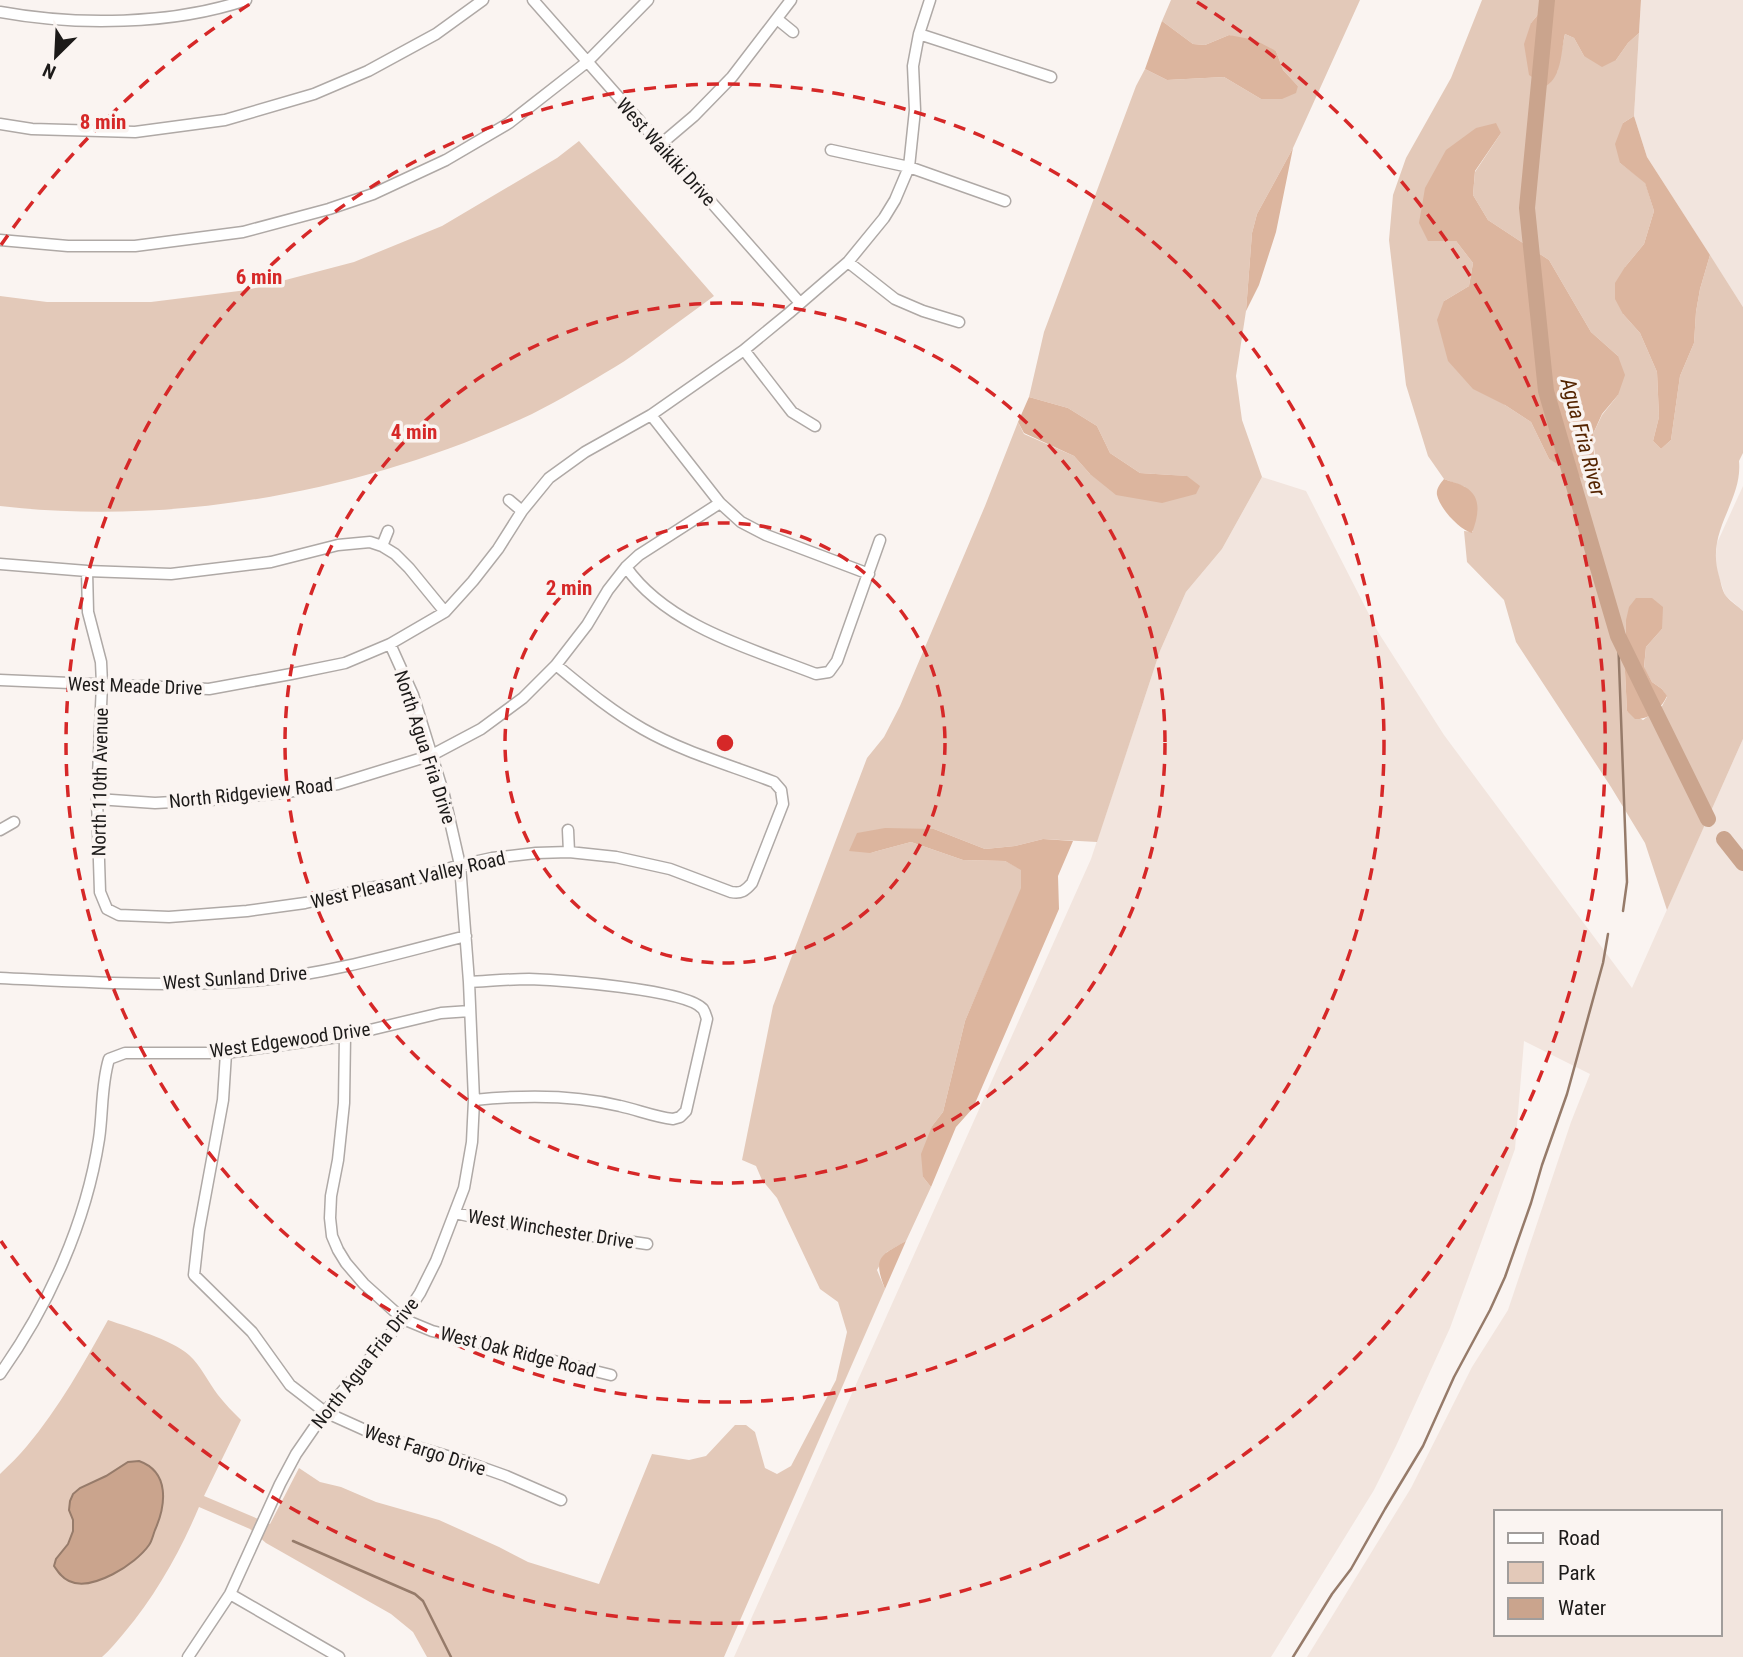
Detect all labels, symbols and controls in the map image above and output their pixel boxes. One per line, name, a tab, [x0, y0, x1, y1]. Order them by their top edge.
north arrow	[21, 21, 91, 91]
text: N	[39, 58, 59, 84]
street label: West Waikiki Drive	[611, 93, 721, 211]
text: 8 min	[80, 110, 126, 134]
text: 6 min	[236, 265, 282, 289]
water label: Agua Fria River	[1555, 375, 1610, 499]
text: 4 min	[391, 420, 437, 444]
text: 2 min	[546, 576, 592, 600]
street label: North Agua Fria Drive	[389, 667, 461, 827]
street label: West Meade Drive	[67, 672, 203, 700]
street label: North 110th Avenue	[87, 707, 113, 857]
centre of rings	[713, 731, 737, 755]
street label: North Ridgeview Road	[168, 773, 334, 813]
street label: West Pleasant Valley Road	[309, 846, 507, 914]
street label: West Sunland Drive	[162, 961, 308, 995]
street label: West Edgewood Drive	[208, 1017, 372, 1063]
street label: West Winchester Drive	[466, 1205, 636, 1254]
street label: North Agua Fria Drive	[307, 1293, 423, 1433]
street label: West Oak Ridge Road	[438, 1322, 598, 1382]
street label: West Fargo Drive	[361, 1420, 489, 1481]
legend	[1494, 1510, 1722, 1636]
text: Road	[1558, 1526, 1600, 1550]
text: Park	[1558, 1561, 1596, 1585]
text: Water	[1558, 1596, 1606, 1620]

